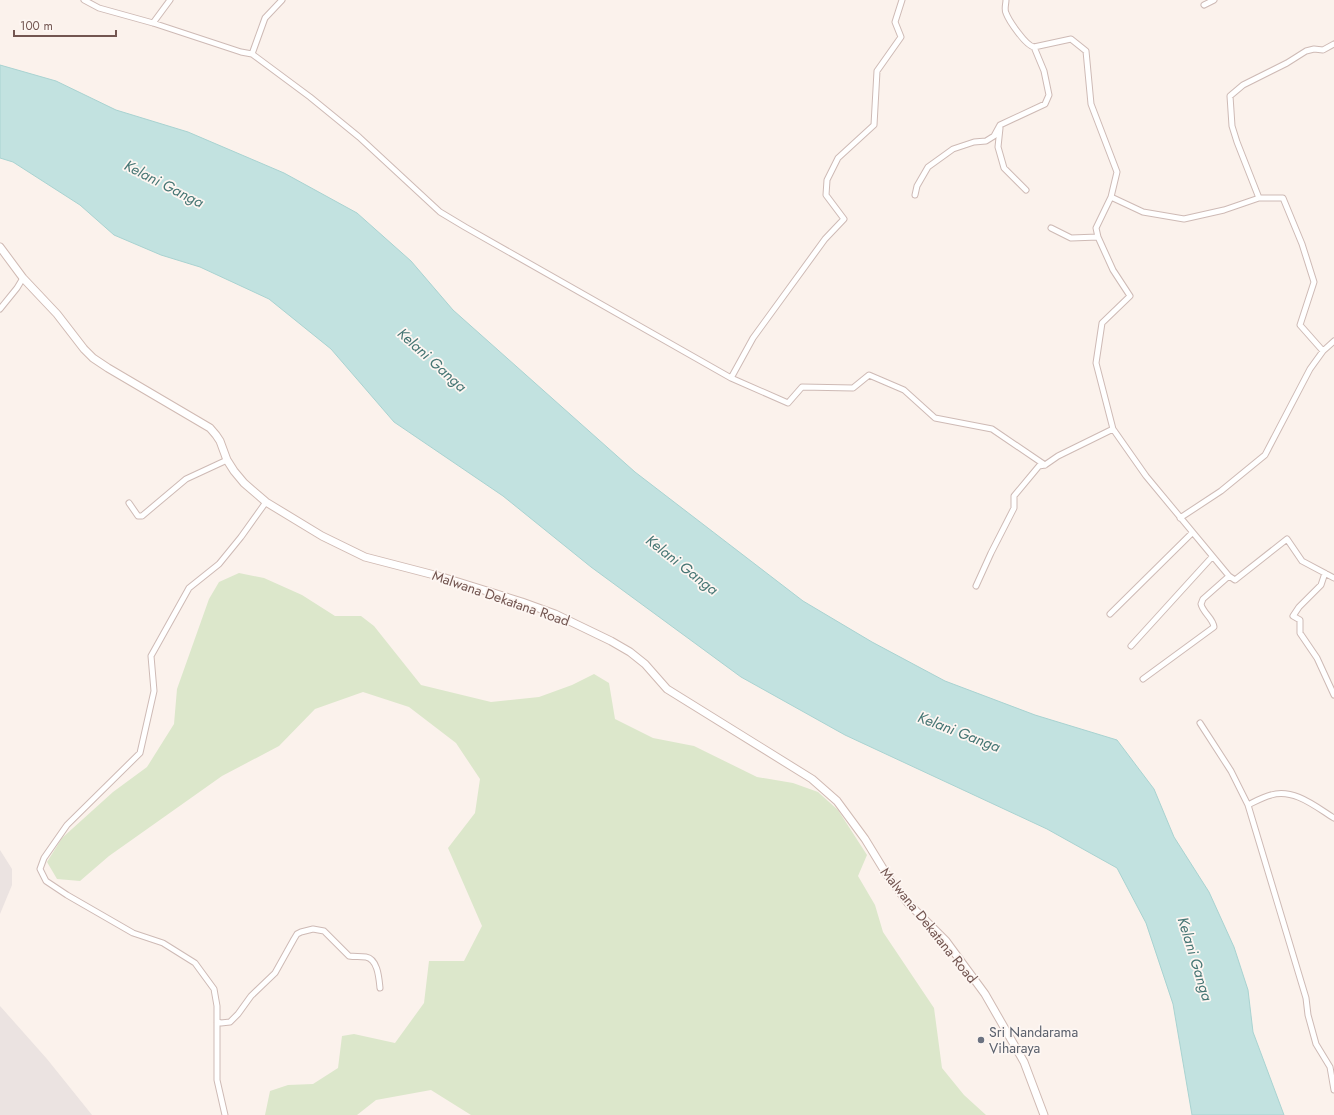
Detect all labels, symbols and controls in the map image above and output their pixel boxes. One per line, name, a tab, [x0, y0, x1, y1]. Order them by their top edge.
scale bar	[14, 12, 116, 38]
text: 100 m	[20, 17, 53, 35]
water label: Kelani Ganga	[120, 155, 208, 214]
water label: Kelani Ganga	[392, 323, 472, 398]
water label: Kelani Ganga	[641, 530, 723, 601]
street label: Malwana Dekatana Road	[430, 565, 572, 631]
water label: Kelani Ganga	[915, 706, 1004, 758]
street label: Malwana Dekatana Road	[876, 863, 982, 987]
water label: Kelani Ganga	[1172, 914, 1218, 1004]
place label: Sri Nandarama Viharaya	[989, 1022, 1078, 1058]
marker: Sri Nandarama Viharaya	[976, 1035, 986, 1045]

